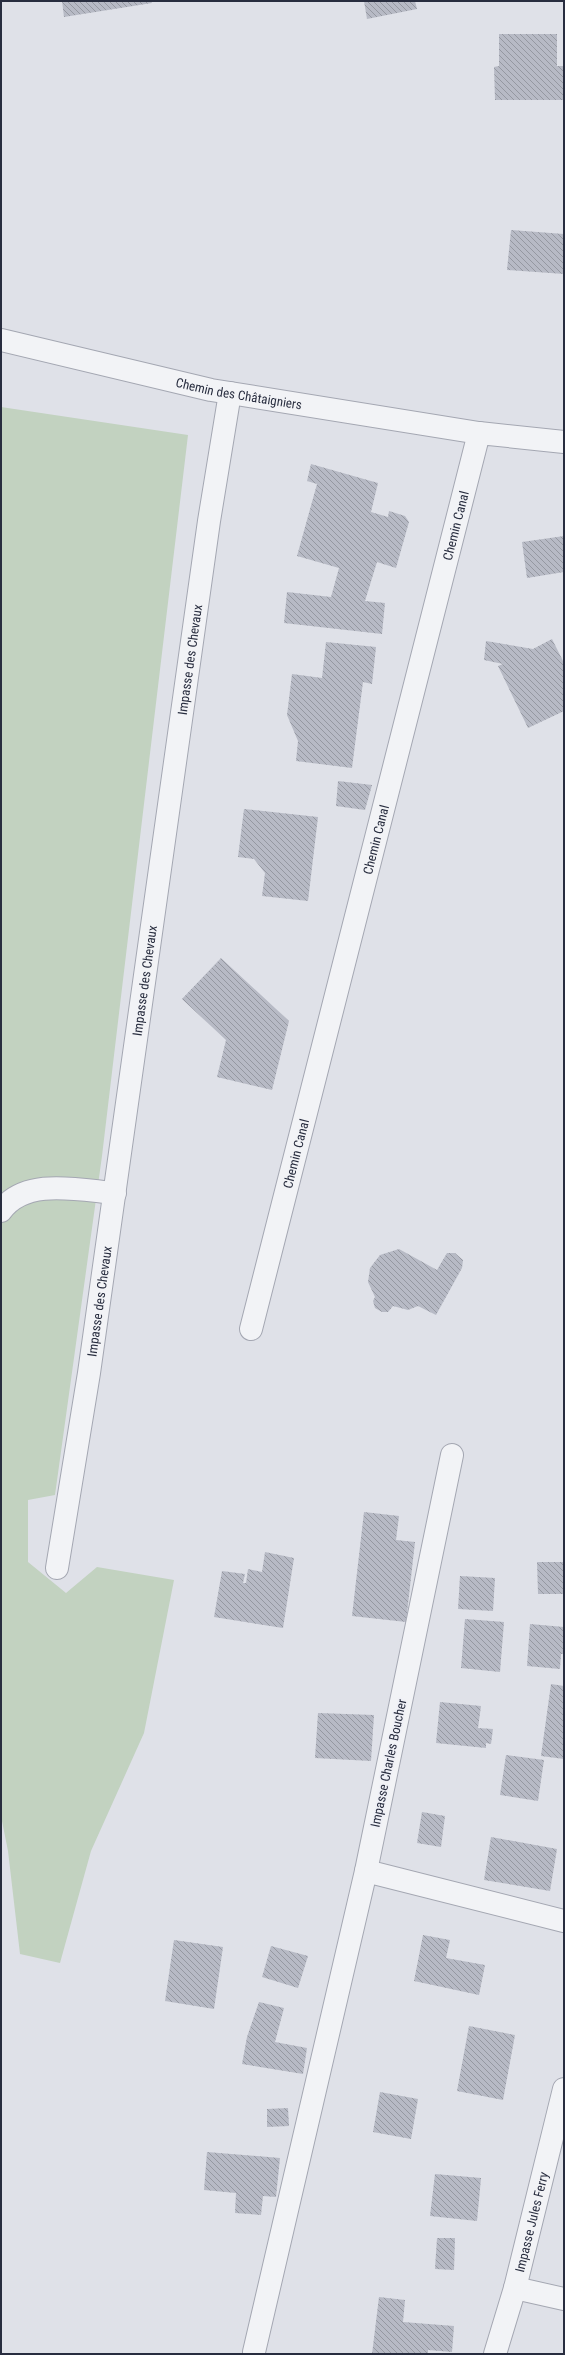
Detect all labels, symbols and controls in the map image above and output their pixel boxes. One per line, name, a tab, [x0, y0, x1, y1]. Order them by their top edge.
street label: Chemin des Châtaigniers	[174, 375, 303, 413]
street label: Chemin Canal	[440, 489, 472, 562]
street label: Impasse des Chevaux	[175, 603, 205, 716]
street label: Chemin Canal	[360, 803, 392, 876]
street label: Impasse des Chevaux	[130, 924, 160, 1037]
street label: Chemin Canal	[280, 1117, 312, 1190]
street label: Impasse des Chevaux	[84, 1245, 115, 1358]
street label: Impasse Charles Boucher	[368, 1698, 409, 1829]
street label: Impasse Jules Ferry	[512, 2170, 551, 2274]

